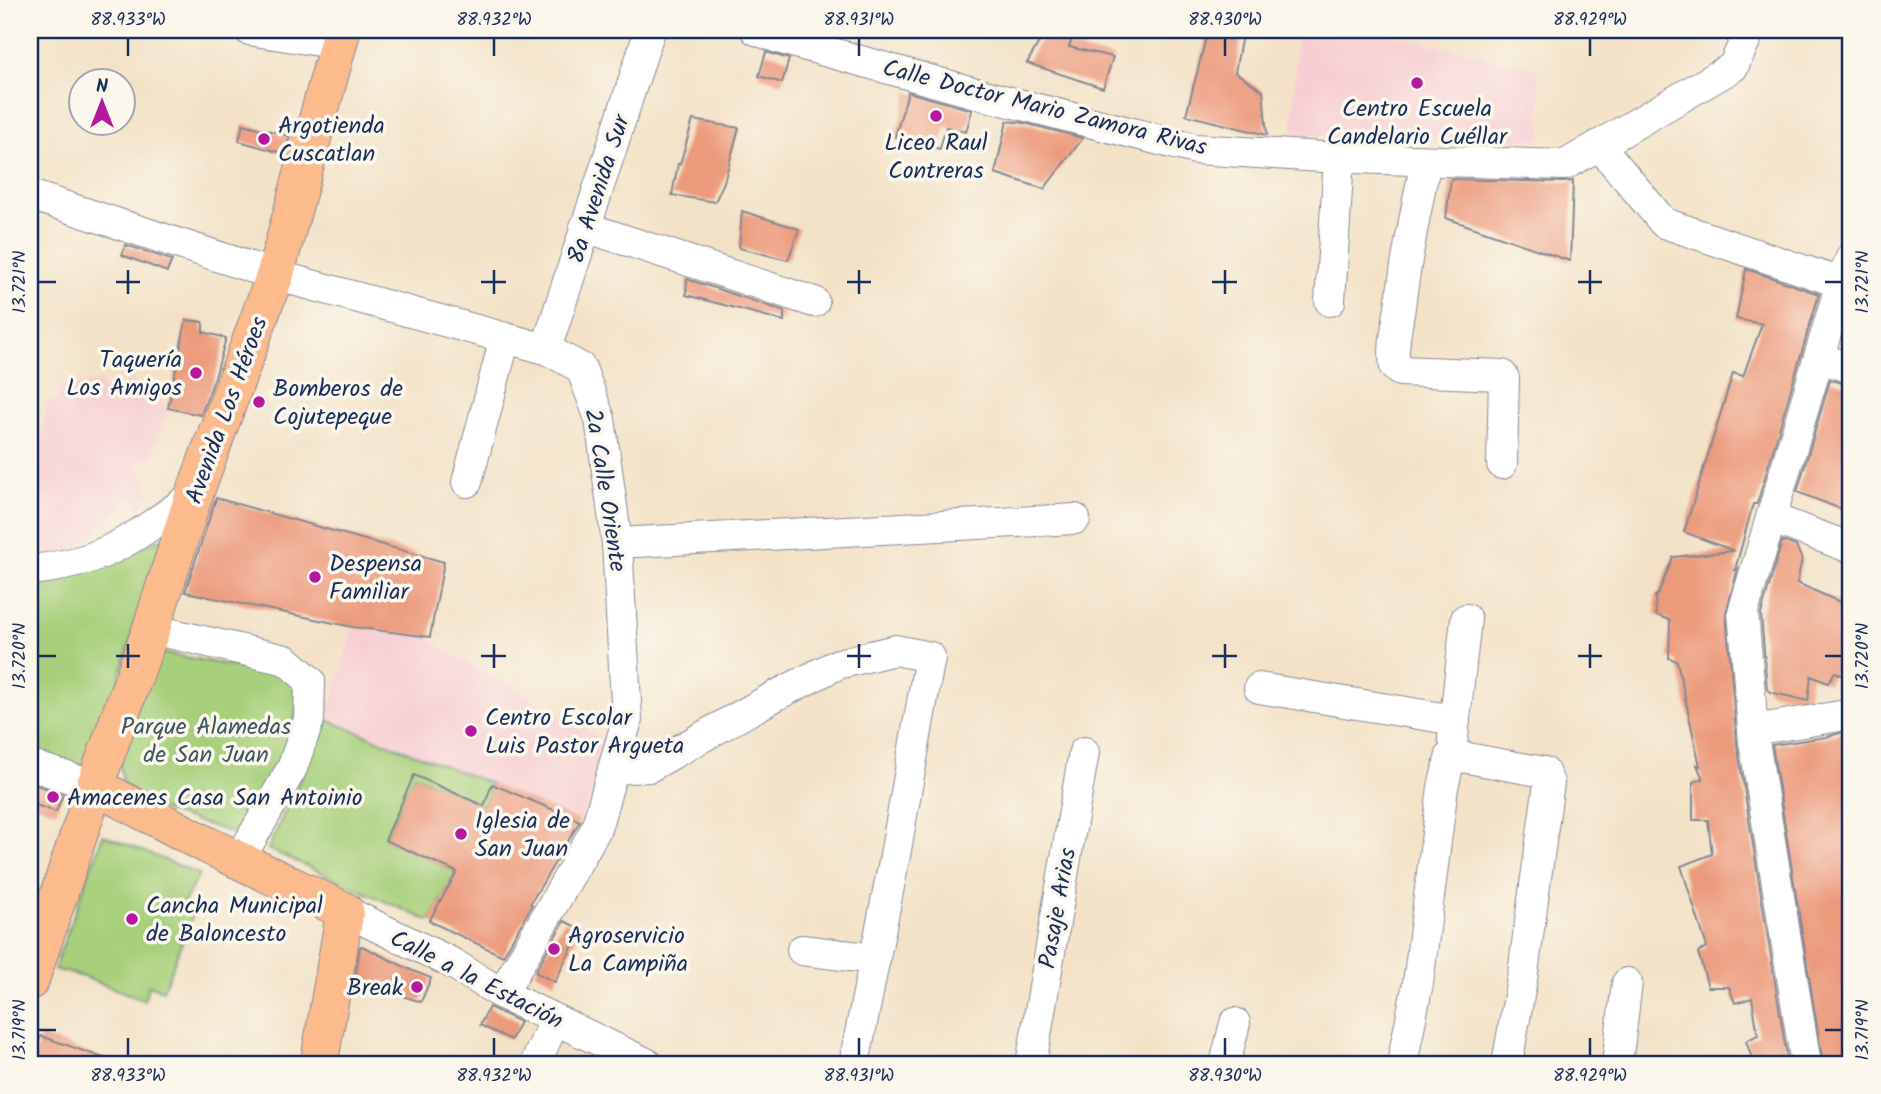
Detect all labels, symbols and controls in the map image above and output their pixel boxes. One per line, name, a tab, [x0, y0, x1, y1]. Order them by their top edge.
text: 88.933°W	[90, 6, 166, 35]
text: 88.932°W	[456, 6, 532, 35]
text: 88.931°W	[824, 6, 894, 35]
text: 88.930°W	[1188, 6, 1262, 35]
text: 88.929°W	[1553, 6, 1627, 35]
street label: Calle Doctor Mario Zamora Rivas	[878, 49, 1211, 168]
north arrow	[66, 66, 136, 136]
text: N	[96, 72, 108, 102]
marker: Centro Escuela Candelario Cuéllar	[1409, 75, 1425, 91]
place label: Centro Escuela Candelario Cuéllar	[1327, 90, 1509, 157]
place label: Argotienda Cuscatlan	[278, 107, 385, 174]
street label: 8a Avenida Sur	[557, 108, 642, 269]
marker: Liceo Raul Contreras	[928, 108, 944, 124]
place label: Liceo Raul Contreras	[884, 124, 988, 191]
marker: Argotienda Cuscatlan	[256, 131, 272, 147]
text: 13.721°N	[6, 251, 35, 313]
text: 13.721°N	[1849, 251, 1878, 313]
street label: Avenida Los Héroes	[175, 311, 279, 510]
place label: Taquería Los Amigos	[66, 341, 182, 408]
marker: Taquería Los Amigos	[188, 365, 204, 381]
place label: Bomberos de Cojutepeque	[273, 370, 403, 437]
marker: Bomberos de Cojutepeque	[251, 394, 267, 410]
street label: 2a Calle Oriente	[572, 406, 637, 575]
place label: Despensa Familiar	[329, 545, 422, 612]
marker: Despensa Familiar	[307, 569, 323, 585]
text: 13.720°N	[6, 623, 35, 689]
text: 13.720°N	[1849, 623, 1878, 689]
place label: Centro Escolar Luis Pastor Argueta	[485, 699, 684, 766]
park label: Parque Alamedas de San Juan	[121, 708, 291, 775]
marker: Centro Escolar Luis Pastor Argueta	[463, 723, 479, 739]
place label: Amacenes Casa San Antoinio	[67, 779, 363, 818]
marker: Amacenes Casa San Antoinio	[45, 789, 61, 805]
place label: Iglesia de San Juan	[475, 802, 570, 869]
marker: Iglesia de San Juan	[453, 826, 469, 842]
street label: Pasaje Arias	[1029, 845, 1088, 972]
place label: Cancha Municipal de Baloncesto	[146, 887, 323, 954]
marker: Cancha Municipal de Baloncesto	[124, 911, 140, 927]
place label: Agroservicio La Campiña	[568, 917, 688, 984]
street label: Calle a la Estación	[383, 920, 570, 1041]
marker: Agroservicio La Campiña	[546, 941, 562, 957]
place label: Break	[346, 969, 404, 1008]
marker: Break	[409, 979, 425, 995]
text: 13.719°N	[6, 999, 35, 1061]
text: 13.719°N	[1849, 999, 1878, 1061]
text: 88.933°W	[90, 1062, 166, 1091]
text: 88.932°W	[456, 1062, 532, 1091]
text: 88.931°W	[824, 1062, 894, 1091]
text: 88.930°W	[1188, 1062, 1262, 1091]
text: 88.929°W	[1553, 1062, 1627, 1091]

